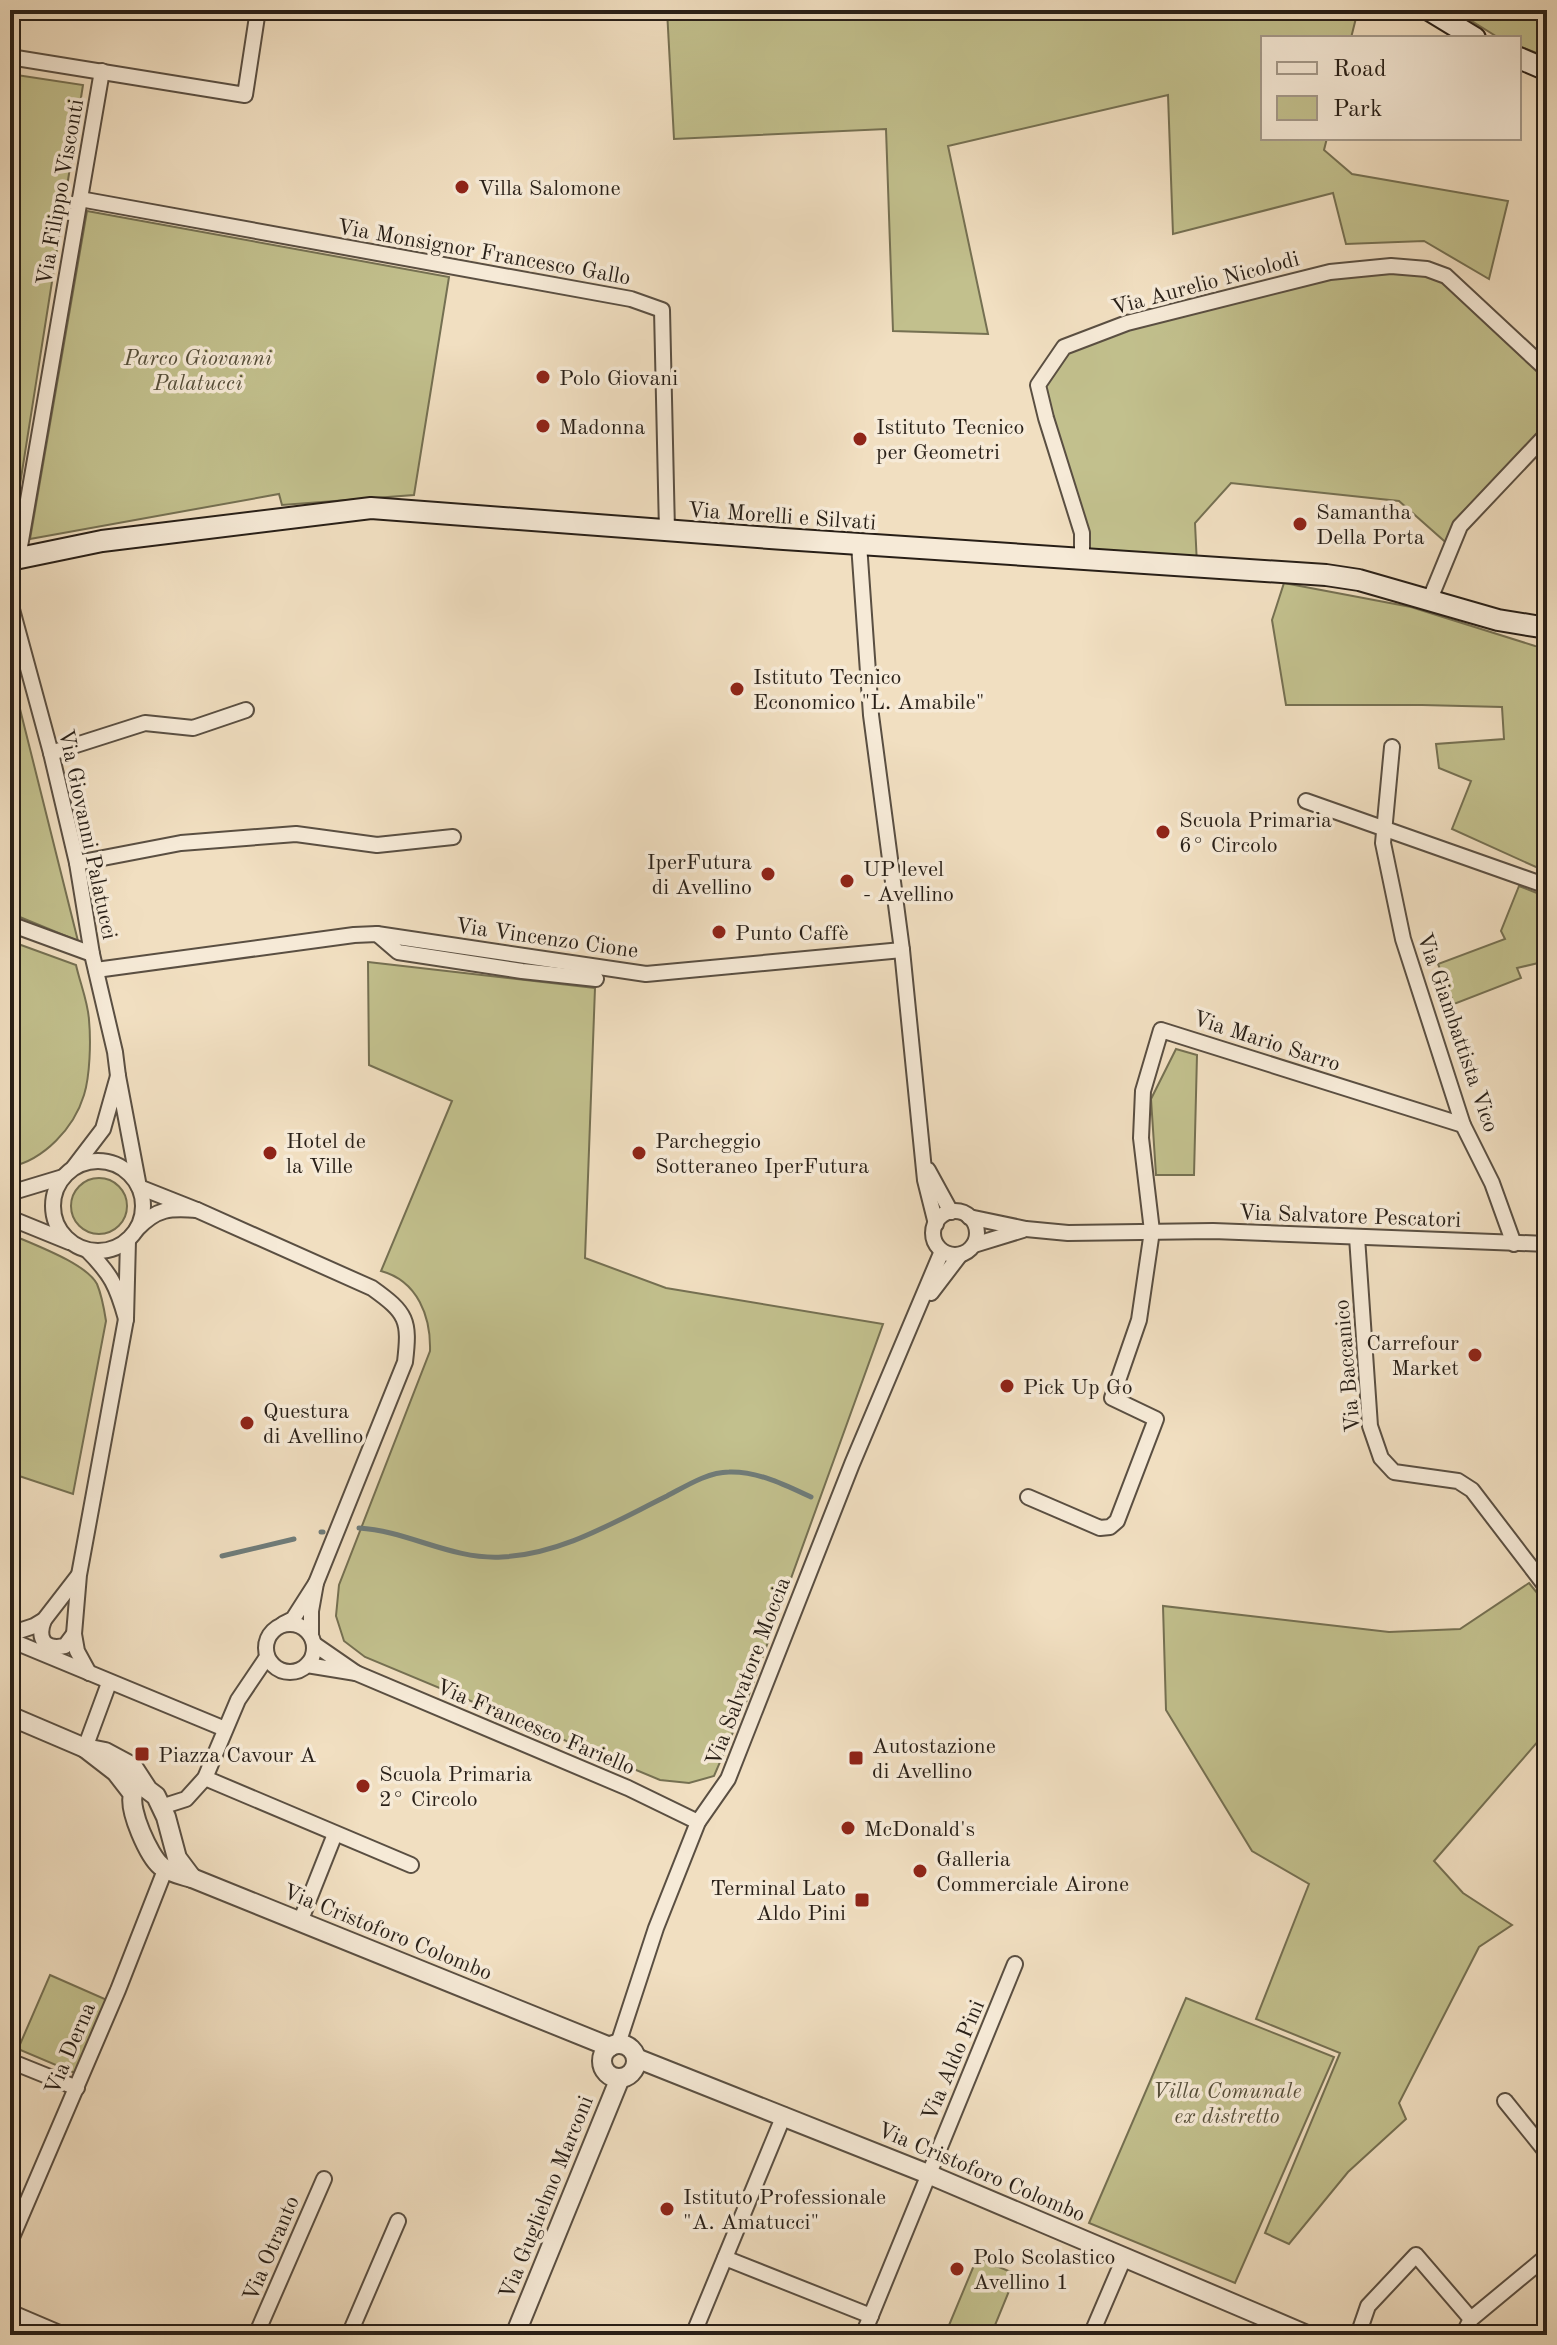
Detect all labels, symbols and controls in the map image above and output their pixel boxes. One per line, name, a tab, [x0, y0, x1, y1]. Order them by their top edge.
legend	[1261, 36, 1521, 140]
text: Road	[1333, 58, 1386, 82]
street label: Via Filippo Visconti	[34, 97, 88, 287]
text: Park	[1333, 98, 1382, 122]
marker: Villa Salomone	[453, 178, 471, 196]
place label: Villa Salomone	[478, 178, 621, 200]
street label: Via Monsignor Francesco Gallo	[335, 216, 632, 290]
street label: Via Aurelio Nicolodi	[1109, 248, 1302, 320]
park label: Parco Giovanni Palatucci	[123, 348, 273, 395]
marker: Polo Giovani	[534, 368, 552, 386]
place label: Polo Giovani	[559, 368, 678, 390]
marker: Madonna	[534, 417, 552, 435]
place label: Madonna	[559, 417, 645, 439]
place label: Istituto Tecnico per Geometri	[876, 417, 1024, 464]
marker: Istituto Tecnico per Geometri	[851, 430, 869, 448]
street label: Via Morelli e Silvati	[687, 499, 877, 535]
place label: Samantha Della Porta	[1316, 502, 1425, 549]
marker: Samantha Della Porta	[1291, 515, 1309, 533]
place label: Istituto Tecnico Economico "L. Amabile"	[753, 667, 984, 714]
marker: Istituto Tecnico Economico "L. Amabile"	[728, 680, 746, 698]
street label: Via Giovanni Palatucci	[54, 727, 120, 942]
place label: Scuola Primaria 6° Circolo	[1179, 810, 1332, 857]
marker: Scuola Primaria 6° Circolo	[1154, 823, 1172, 841]
place label: IperFutura di Avellino	[647, 852, 752, 899]
place label: UP level - Avellino	[863, 859, 954, 906]
marker: IperFutura di Avellino	[759, 865, 777, 883]
marker: UP level - Avellino	[838, 872, 856, 890]
street label: Via Vincenzo Cione	[454, 915, 640, 963]
marker: Punto Caffè	[710, 923, 728, 941]
place label: Punto Caffè	[735, 923, 849, 945]
street label: Via Giambattista Vico	[1413, 930, 1502, 1135]
street label: Via Mario Sarro	[1190, 1008, 1343, 1076]
place label: Hotel de la Ville	[286, 1131, 366, 1178]
place label: Parcheggio Sotteraneo IperFutura	[655, 1131, 869, 1178]
marker: Hotel de la Ville	[261, 1144, 279, 1162]
marker: Parcheggio Sotteraneo IperFutura	[630, 1144, 648, 1162]
street label: Via Salvatore Pescatori	[1238, 1202, 1462, 1232]
street label: Via Baccanico	[1331, 1298, 1365, 1433]
place label: Carrefour Market	[1366, 1333, 1459, 1380]
marker: Carrefour Market	[1466, 1346, 1484, 1364]
marker: Pick Up Go	[998, 1377, 1016, 1395]
place label: Pick Up Go	[1023, 1377, 1133, 1399]
place label: Questura di Avellino	[263, 1401, 363, 1448]
marker: Questura di Avellino	[238, 1414, 256, 1432]
street label: Via Salvatore Moccia	[703, 1574, 795, 1769]
street label: Via Francesco Fariello	[433, 1676, 638, 1780]
place label: Autostazione di Avellino	[872, 1736, 996, 1783]
marker: Piazza Cavour A	[133, 1745, 151, 1763]
place label: Piazza Cavour A	[158, 1745, 317, 1767]
marker: Autostazione di Avellino	[847, 1749, 865, 1767]
place label: Scuola Primaria 2° Circolo	[379, 1764, 532, 1811]
marker: Scuola Primaria 2° Circolo	[354, 1777, 372, 1795]
marker: McDonald's	[839, 1819, 857, 1837]
place label: McDonald's	[864, 1819, 975, 1841]
place label: Galleria Commerciale Airone	[936, 1849, 1129, 1896]
marker: Galleria Commerciale Airone	[911, 1862, 929, 1880]
place label: Terminal Lato Aldo Pini	[710, 1878, 846, 1925]
street label: Via Cristoforo Colombo	[280, 1881, 495, 1985]
marker: Terminal Lato Aldo Pini	[853, 1891, 871, 1909]
street label: Via Aldo Pini	[919, 1997, 989, 2124]
street label: Via Derna	[42, 1999, 100, 2098]
park label: Villa Comunale ex distretto	[1153, 2081, 1301, 2128]
street label: Via Guglielmo Marconi	[496, 2093, 598, 2303]
street label: Via Cristoforo Colombo	[874, 2119, 1088, 2227]
place label: Istituto Professionale "A. Amatucci"	[683, 2187, 886, 2234]
street label: Via Otranto	[240, 2193, 304, 2305]
marker: Istituto Professionale "A. Amatucci"	[658, 2200, 676, 2218]
place label: Polo Scolastico Avellino 1	[973, 2247, 1115, 2294]
marker: Polo Scolastico Avellino 1	[948, 2260, 966, 2278]

